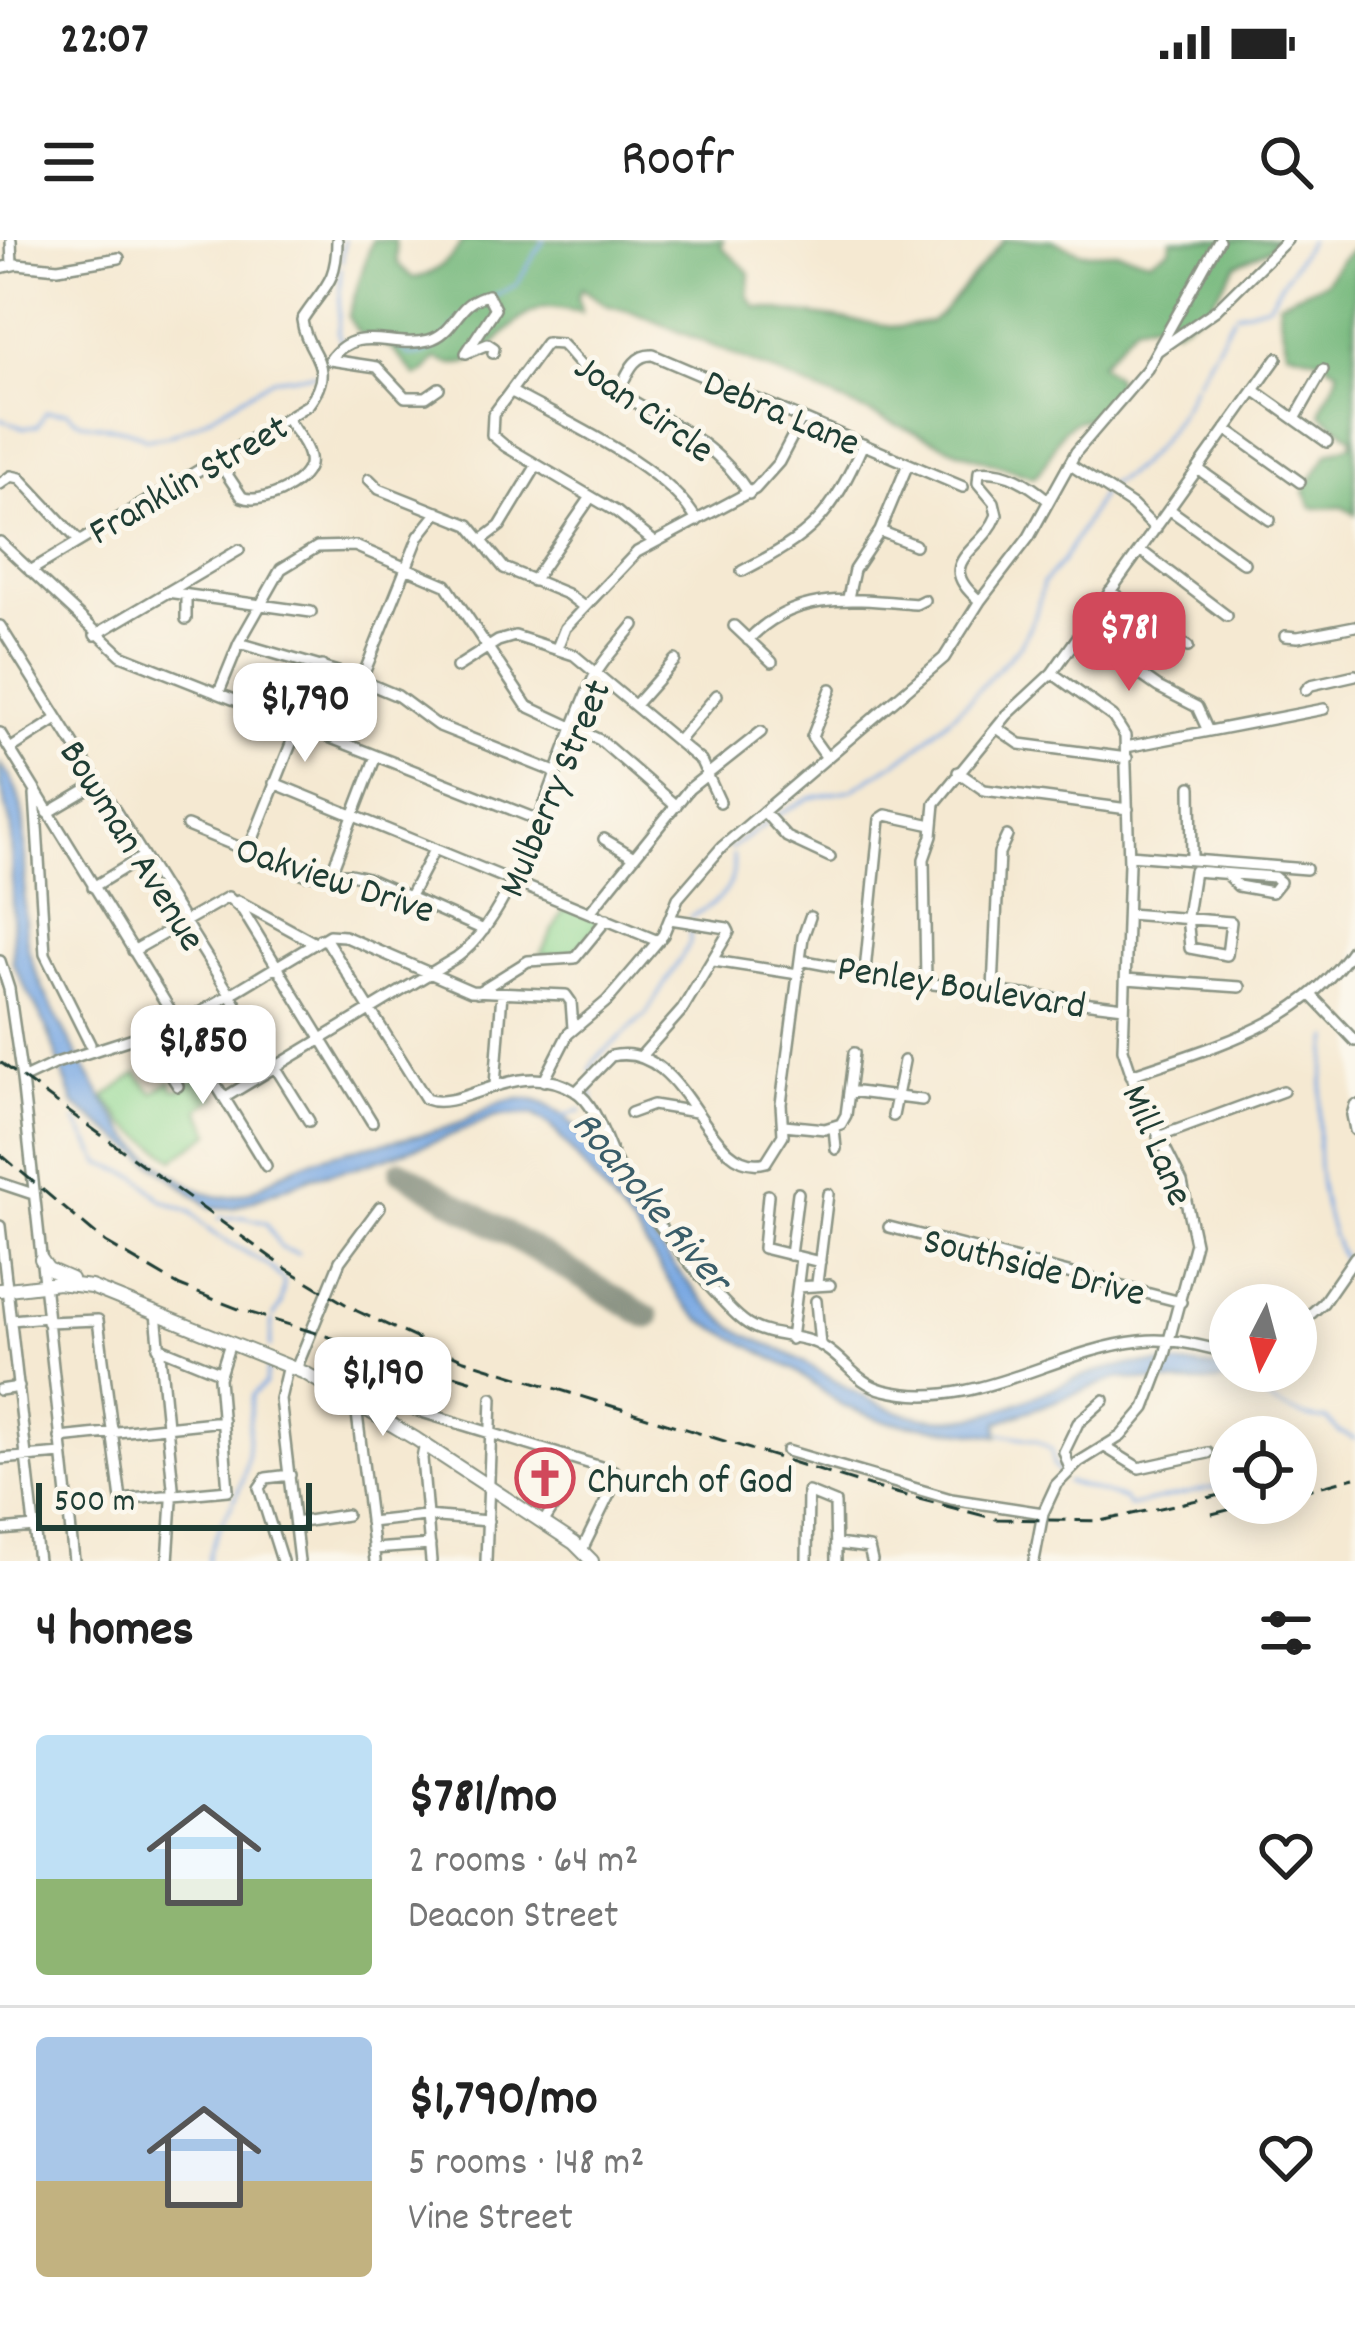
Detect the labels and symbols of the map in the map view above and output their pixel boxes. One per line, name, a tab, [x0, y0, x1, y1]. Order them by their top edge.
street label: Joan Circle	[561, 343, 723, 480]
street label: Debra Lane	[694, 358, 867, 474]
street label: Franklin Street	[80, 403, 300, 562]
pin: $781	[1058, 592, 1200, 694]
pin: $1,790	[207, 663, 403, 765]
street label: Mulberry Street	[487, 672, 629, 907]
street label: Bowman Avenue	[43, 731, 216, 964]
street label: Oakview Drive	[227, 825, 441, 941]
street label: Penley Boulevard	[833, 944, 1089, 1037]
pin: $1,850	[105, 1005, 301, 1107]
street label: Mill Lane	[1104, 1077, 1204, 1216]
water label: Roanoke River	[554, 1099, 746, 1311]
street label: Southside Drive	[917, 1216, 1150, 1324]
north arrow	[1209, 1284, 1317, 1392]
pin: $1,190	[285, 1337, 481, 1439]
church icon: Church of God	[514, 1447, 576, 1509]
place label: Church of God	[587, 1457, 793, 1512]
scale bar	[36, 1477, 312, 1530]

